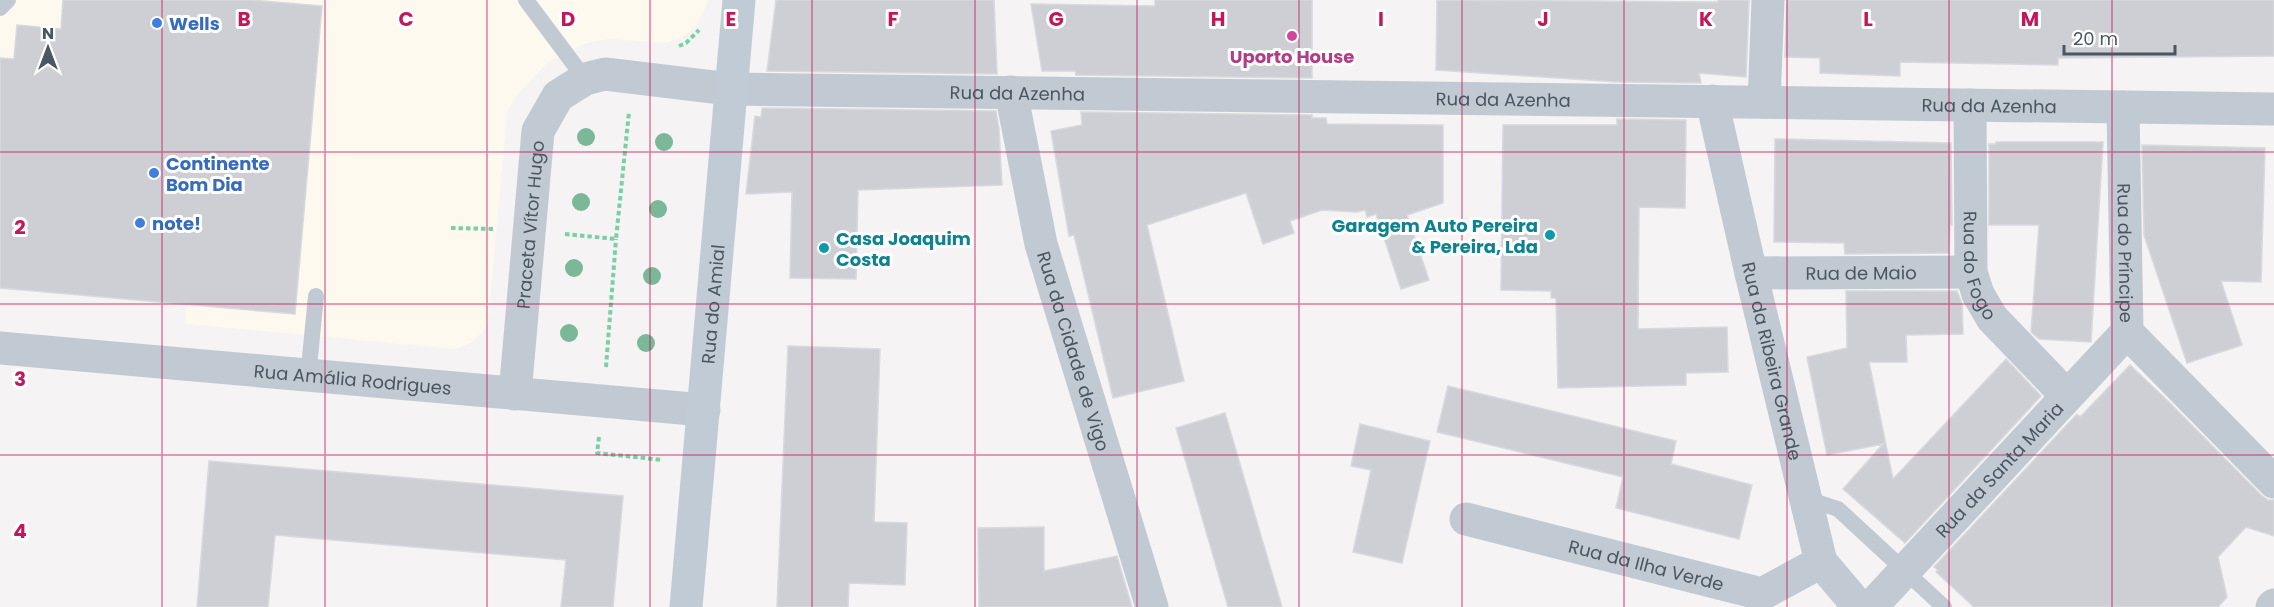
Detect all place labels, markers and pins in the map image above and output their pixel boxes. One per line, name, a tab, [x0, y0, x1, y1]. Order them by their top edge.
place label: Wells	[169, 11, 220, 36]
marker: Wells	[150, 16, 164, 30]
marker: Uporto House	[1285, 29, 1299, 43]
place label: Uporto House	[1230, 44, 1354, 69]
place label: Continente Bom Dia	[166, 151, 270, 197]
marker: Continente Bom Dia	[147, 166, 161, 180]
place label: note!	[152, 211, 201, 236]
place label: Garagem Auto Pereira & Pereira, Lda	[1332, 213, 1538, 259]
marker: note!	[133, 216, 147, 230]
place label: Casa Joaquim Costa	[836, 226, 971, 272]
marker: Garagem Auto Pereira & Pereira, Lda	[1543, 228, 1557, 242]
marker: Casa Joaquim Costa	[817, 241, 831, 255]

